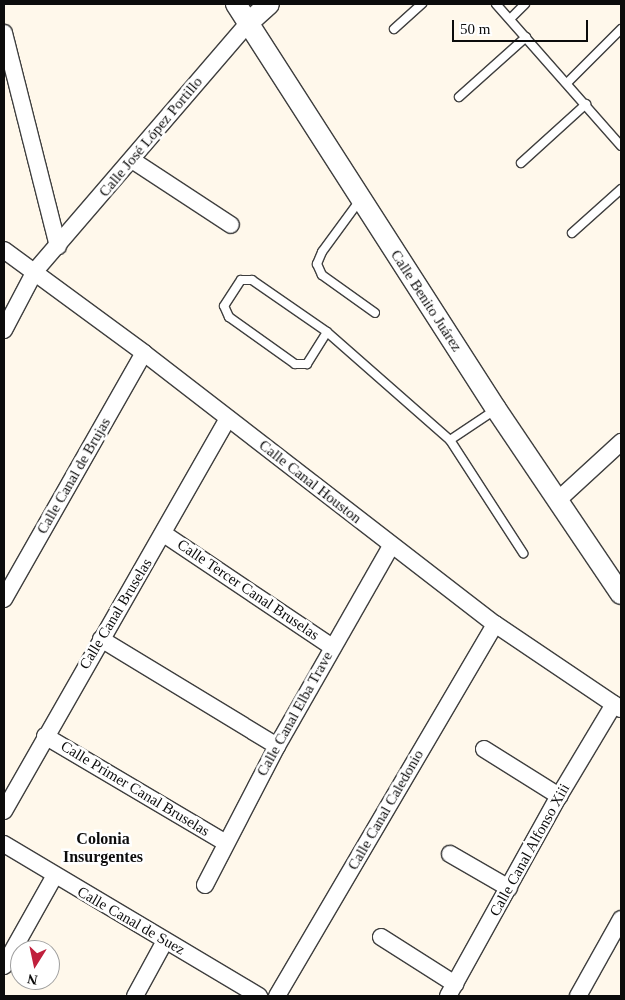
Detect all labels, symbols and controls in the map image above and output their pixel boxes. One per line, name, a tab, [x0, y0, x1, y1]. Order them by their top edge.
scale bar	[455, 10, 591, 42]
text: 50 m	[460, 21, 490, 37]
street label: Calle José López Portillo	[96, 73, 206, 201]
street label: Calle Benito Juárez	[386, 247, 466, 355]
street label: Calle Canal de Brujas	[33, 415, 115, 537]
street label: Calle Canal Houston	[255, 436, 365, 528]
street label: Calle Tercer Canal Bruselas	[173, 536, 323, 644]
street label: Calle Canal Bruselas	[76, 555, 156, 673]
street label: Calle Canal Elba Trave	[253, 648, 337, 780]
street label: Calle Primer Canal Bruselas	[57, 737, 213, 841]
street label: Calle Canal Caledonio	[344, 747, 428, 873]
street label: Calle Canal Alfonso Xiii	[486, 780, 574, 920]
district label: Colonia Insurgentes	[63, 829, 143, 867]
street label: Calle Canal de Suez	[74, 883, 188, 959]
north arrow	[10, 940, 60, 990]
text: N	[26, 971, 39, 988]

